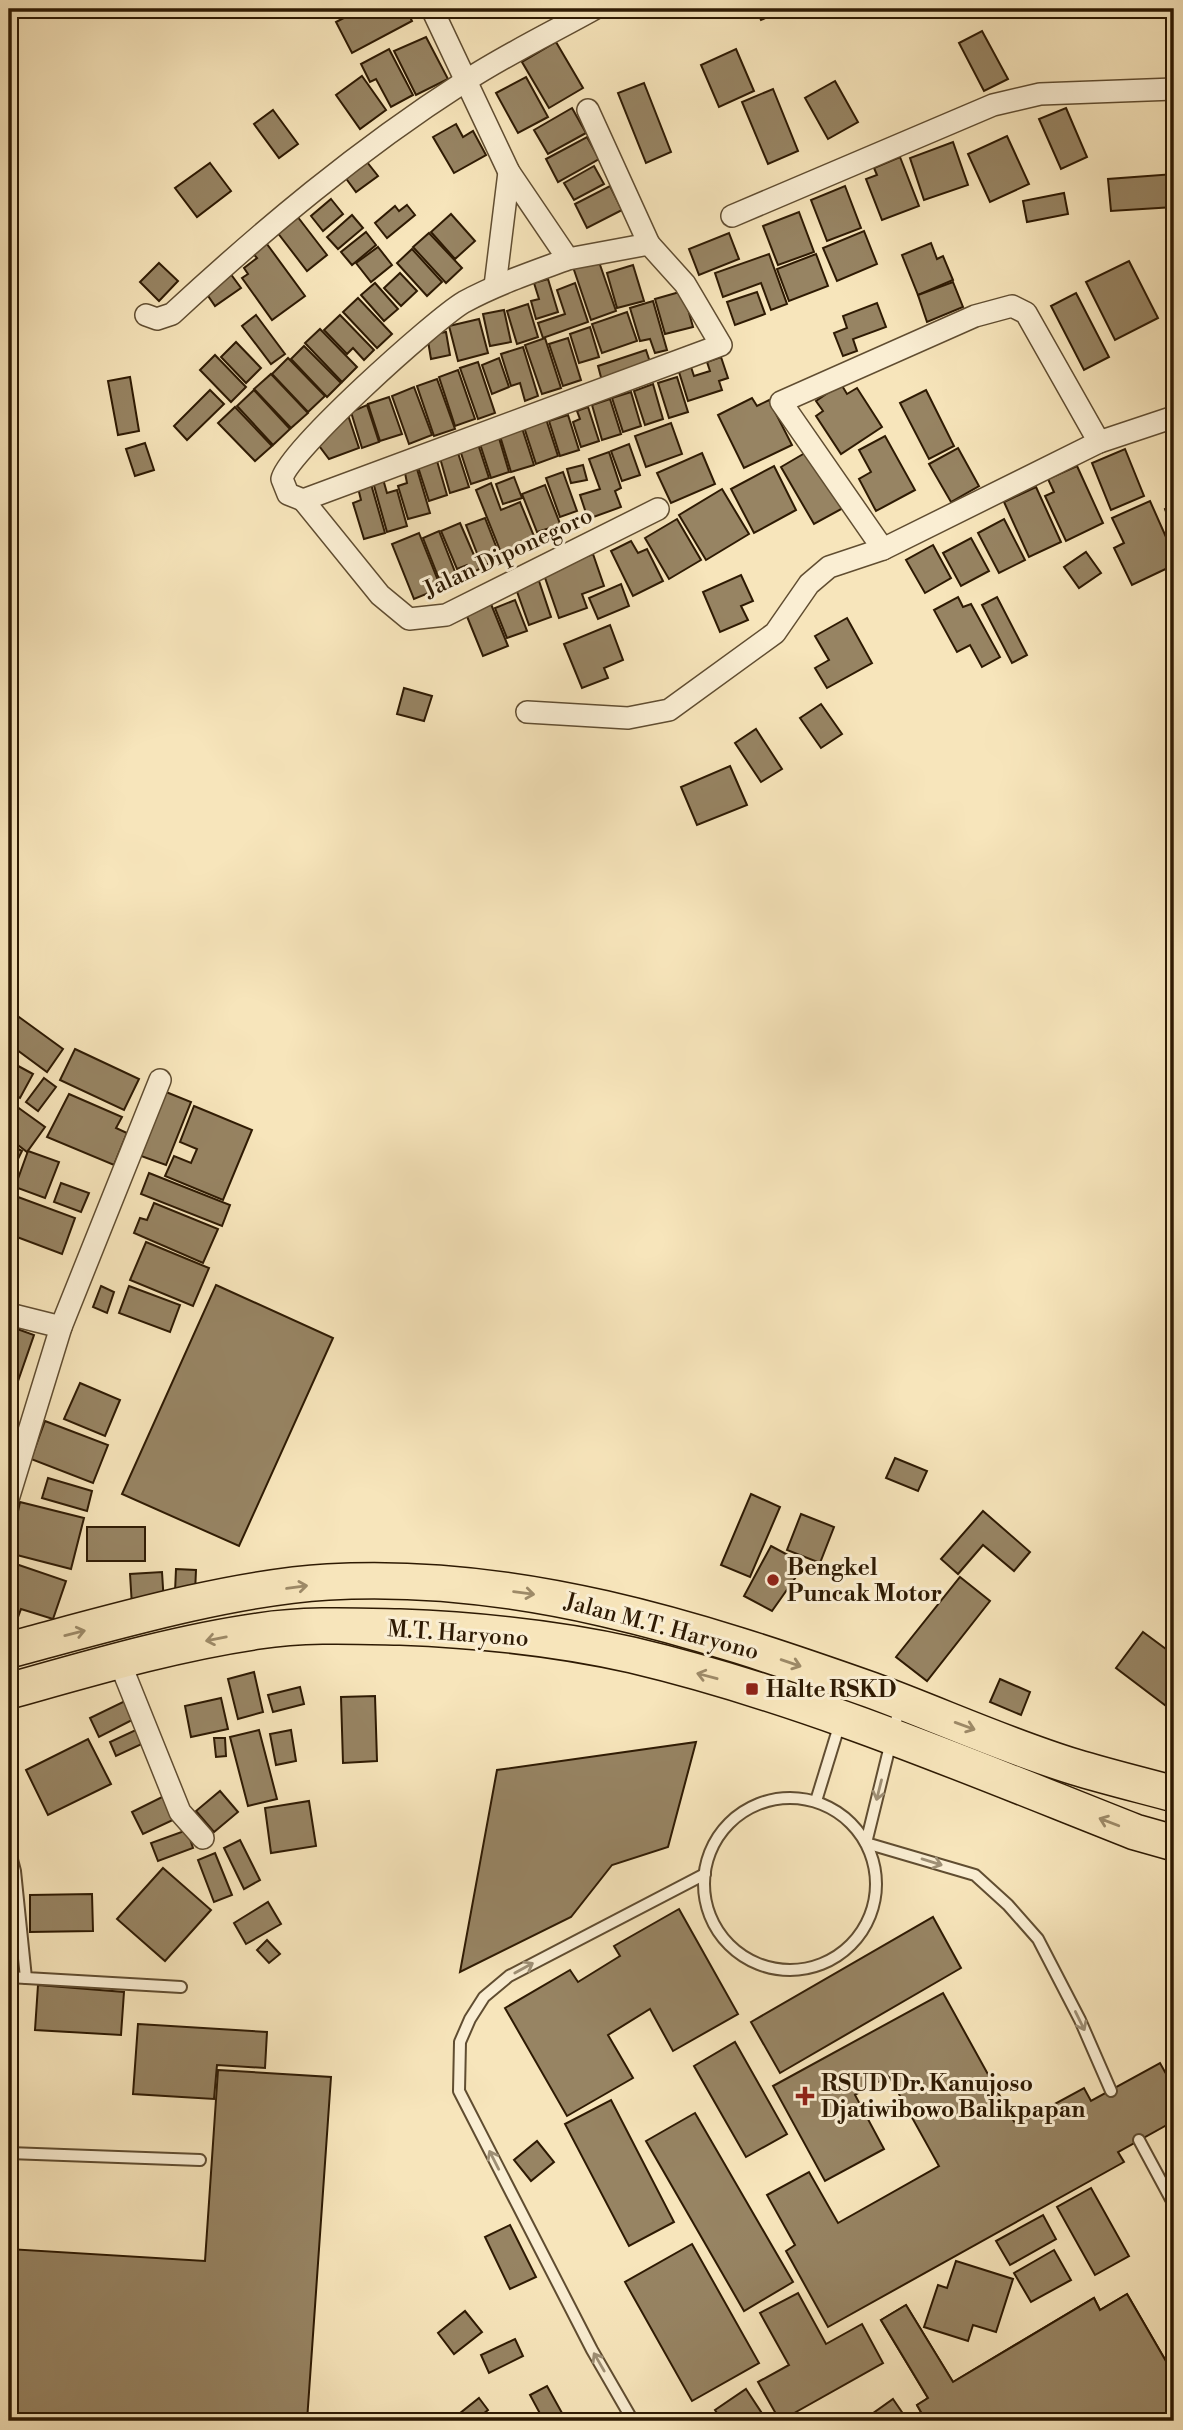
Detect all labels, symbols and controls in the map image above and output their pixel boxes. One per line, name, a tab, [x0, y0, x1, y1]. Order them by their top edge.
street label: Jalan Diponegoro	[419, 502, 597, 605]
place label: Bengkel Puncak Motor	[787, 1554, 942, 1608]
marker: Bengkel Puncak Motor	[765, 1572, 781, 1588]
one-way arrow	[286, 1580, 308, 1593]
one-way arrow	[512, 1586, 535, 1599]
street label: Jalan M.T. Haryono	[561, 1587, 762, 1666]
street label: M.T. Haryono	[386, 1615, 530, 1653]
one-way arrow	[63, 1626, 86, 1639]
one-way arrow	[205, 1633, 228, 1647]
one-way arrow	[779, 1658, 801, 1670]
one-way arrow	[696, 1669, 719, 1682]
place label: Halte RSKD	[766, 1676, 896, 1704]
marker: Halte RSKD	[744, 1681, 760, 1697]
one-way arrow	[953, 1721, 975, 1733]
one-way arrow	[872, 1778, 885, 1801]
one-way arrow	[1099, 1814, 1121, 1827]
one-way arrow	[920, 1857, 942, 1870]
one-way arrow	[513, 1961, 534, 1974]
one-way arrow	[1074, 2010, 1088, 2031]
place label: RSUD Dr. Kanujoso Djatiwibowo Balikpapan	[821, 2070, 1085, 2124]
marker: RSUD Dr. Kanujoso Djatiwibowo Balikpapan	[795, 2086, 815, 2106]
one-way arrow	[486, 2151, 500, 2171]
one-way arrow	[592, 2352, 605, 2373]

